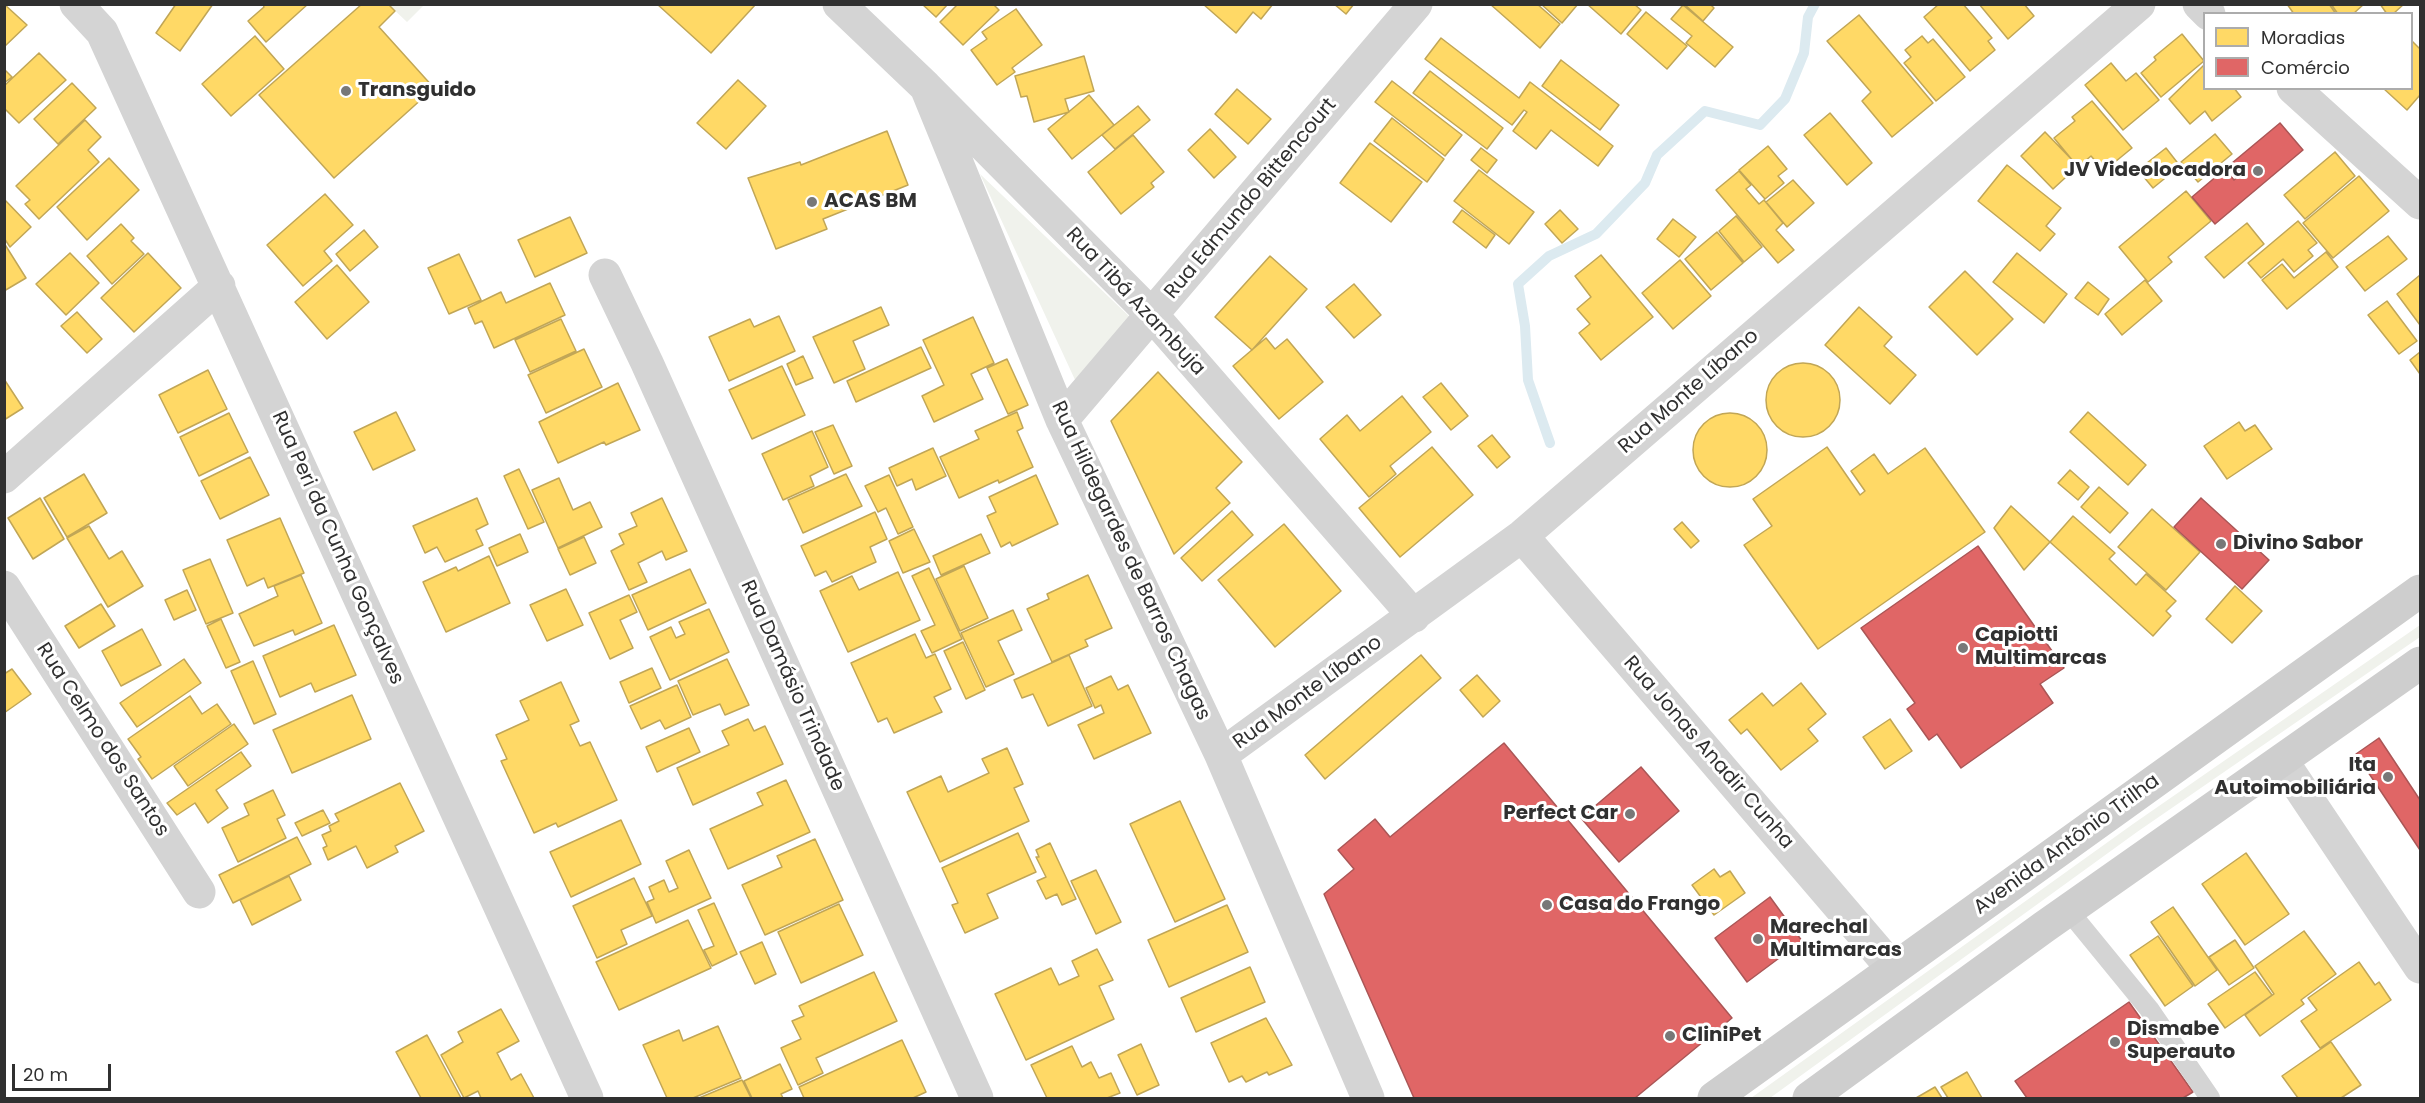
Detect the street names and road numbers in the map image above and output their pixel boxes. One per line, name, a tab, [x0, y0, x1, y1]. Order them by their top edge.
street label: Rua Edmundo Bittencourt	[1160, 94, 1342, 304]
street label: Rua Tibá Azambuja	[1060, 223, 1210, 381]
street label: Rua Monte Líbano	[1614, 325, 1764, 459]
street label: Rua Hildegardes de Barros Chagas	[1045, 398, 1215, 724]
street label: Rua Peri da Cunha Gonçalves	[266, 408, 408, 688]
street label: Rua Damásio Trindade	[735, 577, 849, 795]
street label: Rua Monte Líbano	[1229, 631, 1387, 755]
street label: Rua Celmo dos Santos	[30, 639, 174, 841]
street label: Rua Jonas Anadir Cunha	[1618, 652, 1798, 854]
street label: Avenida Antônio Trilha	[1969, 770, 2165, 920]

